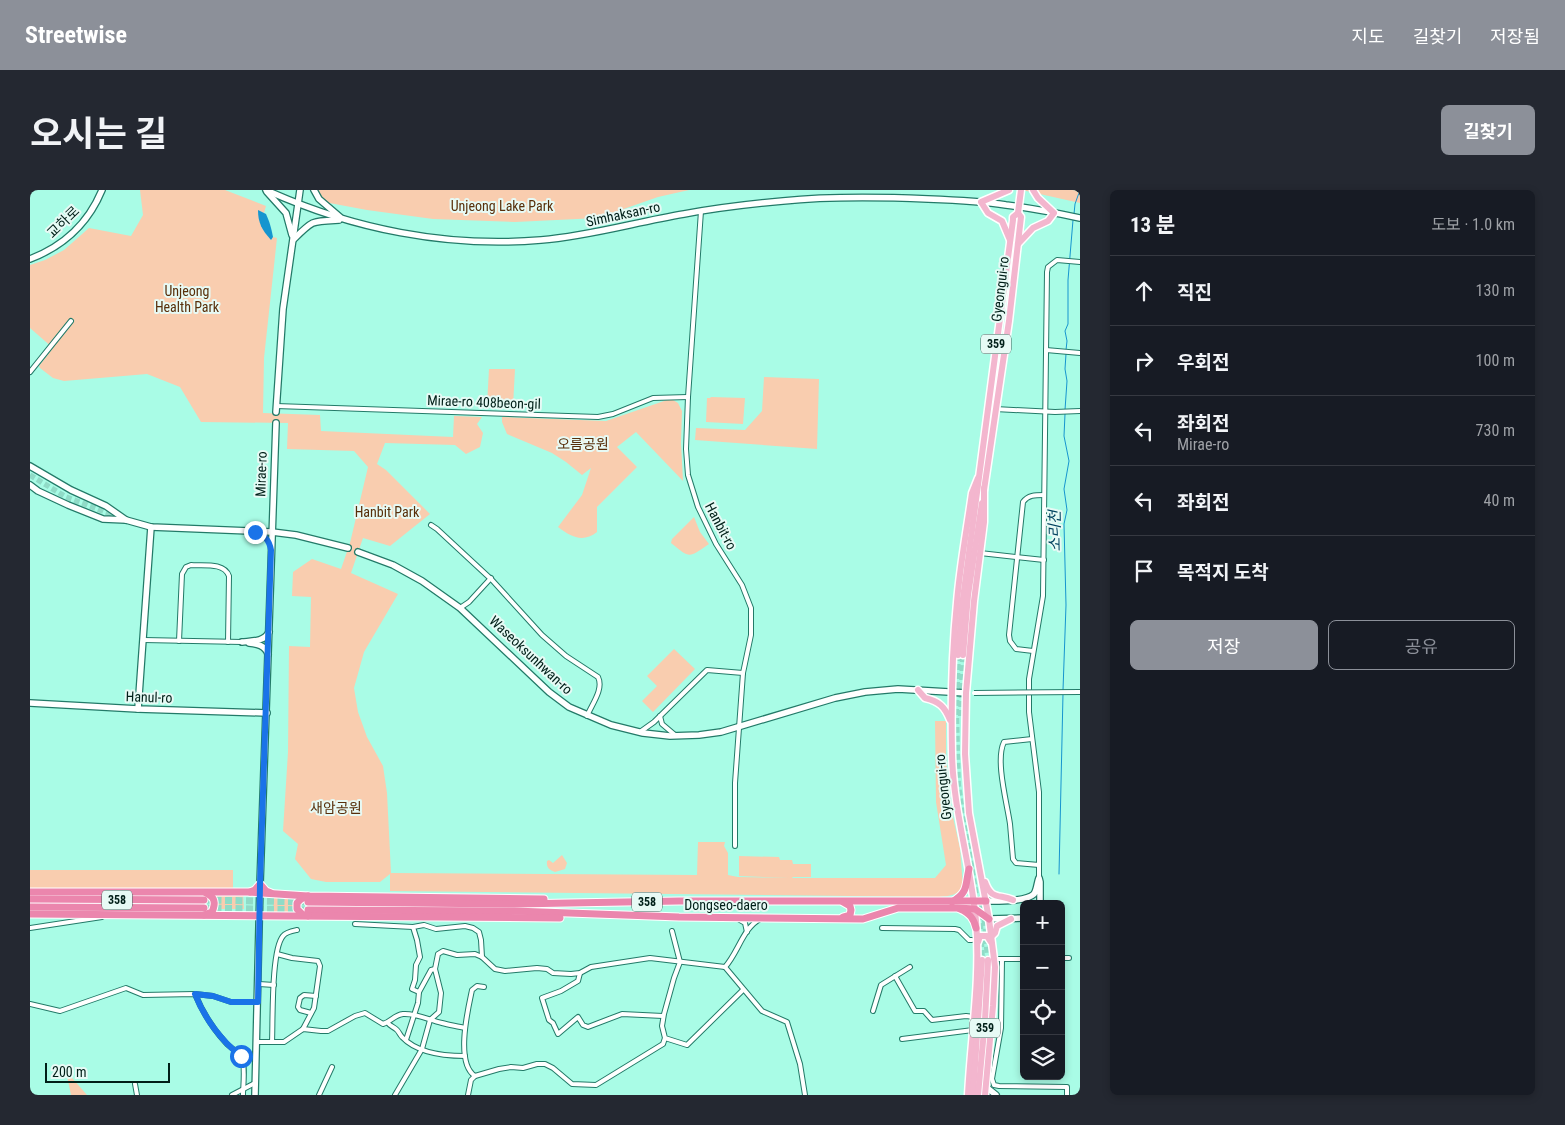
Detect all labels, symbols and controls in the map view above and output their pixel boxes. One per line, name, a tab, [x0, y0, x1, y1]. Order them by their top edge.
text: Streetwise	[25, 21, 127, 49]
text: 지도	[1352, 26, 1385, 47]
text: 길찾기	[1413, 26, 1462, 47]
text: 저장됨	[1490, 26, 1540, 47]
button: 길찾기	[1441, 105, 1535, 155]
text: 오시는 길	[30, 114, 167, 155]
park label: Unjeong Lake Park	[451, 198, 554, 214]
street label: Simhaksan-ro	[585, 198, 661, 230]
street label: 교하로	[44, 203, 83, 241]
text: 13 분	[1130, 213, 1175, 237]
text: 도보 · 1.0 km	[1431, 215, 1515, 234]
street label: Gyeongui-ro	[988, 255, 1012, 323]
icon: ahead	[1130, 277, 1158, 305]
text: 직진	[1177, 281, 1212, 304]
text: 130 m	[1476, 281, 1515, 300]
park label: Unjeong Health Park	[155, 283, 220, 315]
road number: 359	[981, 334, 1011, 354]
icon: right	[1130, 347, 1158, 375]
text: 우회전	[1177, 351, 1229, 374]
text: 100 m	[1476, 351, 1515, 370]
street label: Mirae-ro 408beon-gil	[427, 392, 541, 412]
text: 좌회전	[1177, 412, 1229, 435]
icon: left	[1130, 417, 1158, 445]
text: 730 m	[1476, 421, 1515, 440]
text: Mirae-ro	[1177, 435, 1229, 454]
park label: 오름공원	[557, 436, 609, 452]
street label: Mirae-ro	[252, 451, 270, 497]
icon: left	[1130, 487, 1158, 515]
text: 좌회전	[1177, 491, 1229, 514]
text: 40 m	[1483, 491, 1515, 510]
street label: Hanbit-ro	[702, 500, 740, 552]
park label: Hanbit Park	[355, 504, 420, 520]
water label: 소리천	[1046, 508, 1064, 552]
route end	[244, 521, 267, 544]
icon: arrive	[1130, 557, 1158, 585]
text: 목적지 도착	[1177, 561, 1269, 584]
street label: Waseoksunhwan-ro	[486, 613, 576, 697]
button: 저장	[1130, 620, 1318, 670]
button: 공유	[1328, 620, 1515, 670]
street label: Hanul-ro	[125, 688, 173, 706]
street label: Gyeongui-ro	[932, 753, 954, 821]
park label: 새암공원	[310, 800, 362, 816]
road number: 358	[102, 890, 132, 910]
road number: 358	[632, 892, 662, 912]
street label: Dongseo-daero	[684, 897, 768, 913]
map controls	[1020, 900, 1065, 1080]
button: +	[1020, 900, 1065, 945]
button: −	[1020, 945, 1065, 990]
button: locate	[1020, 990, 1065, 1035]
road number: 359	[970, 1018, 1000, 1038]
button: layers	[1020, 1035, 1065, 1080]
route start	[230, 1045, 253, 1068]
scale bar	[45, 1060, 170, 1083]
text: 200 m	[52, 1064, 87, 1080]

